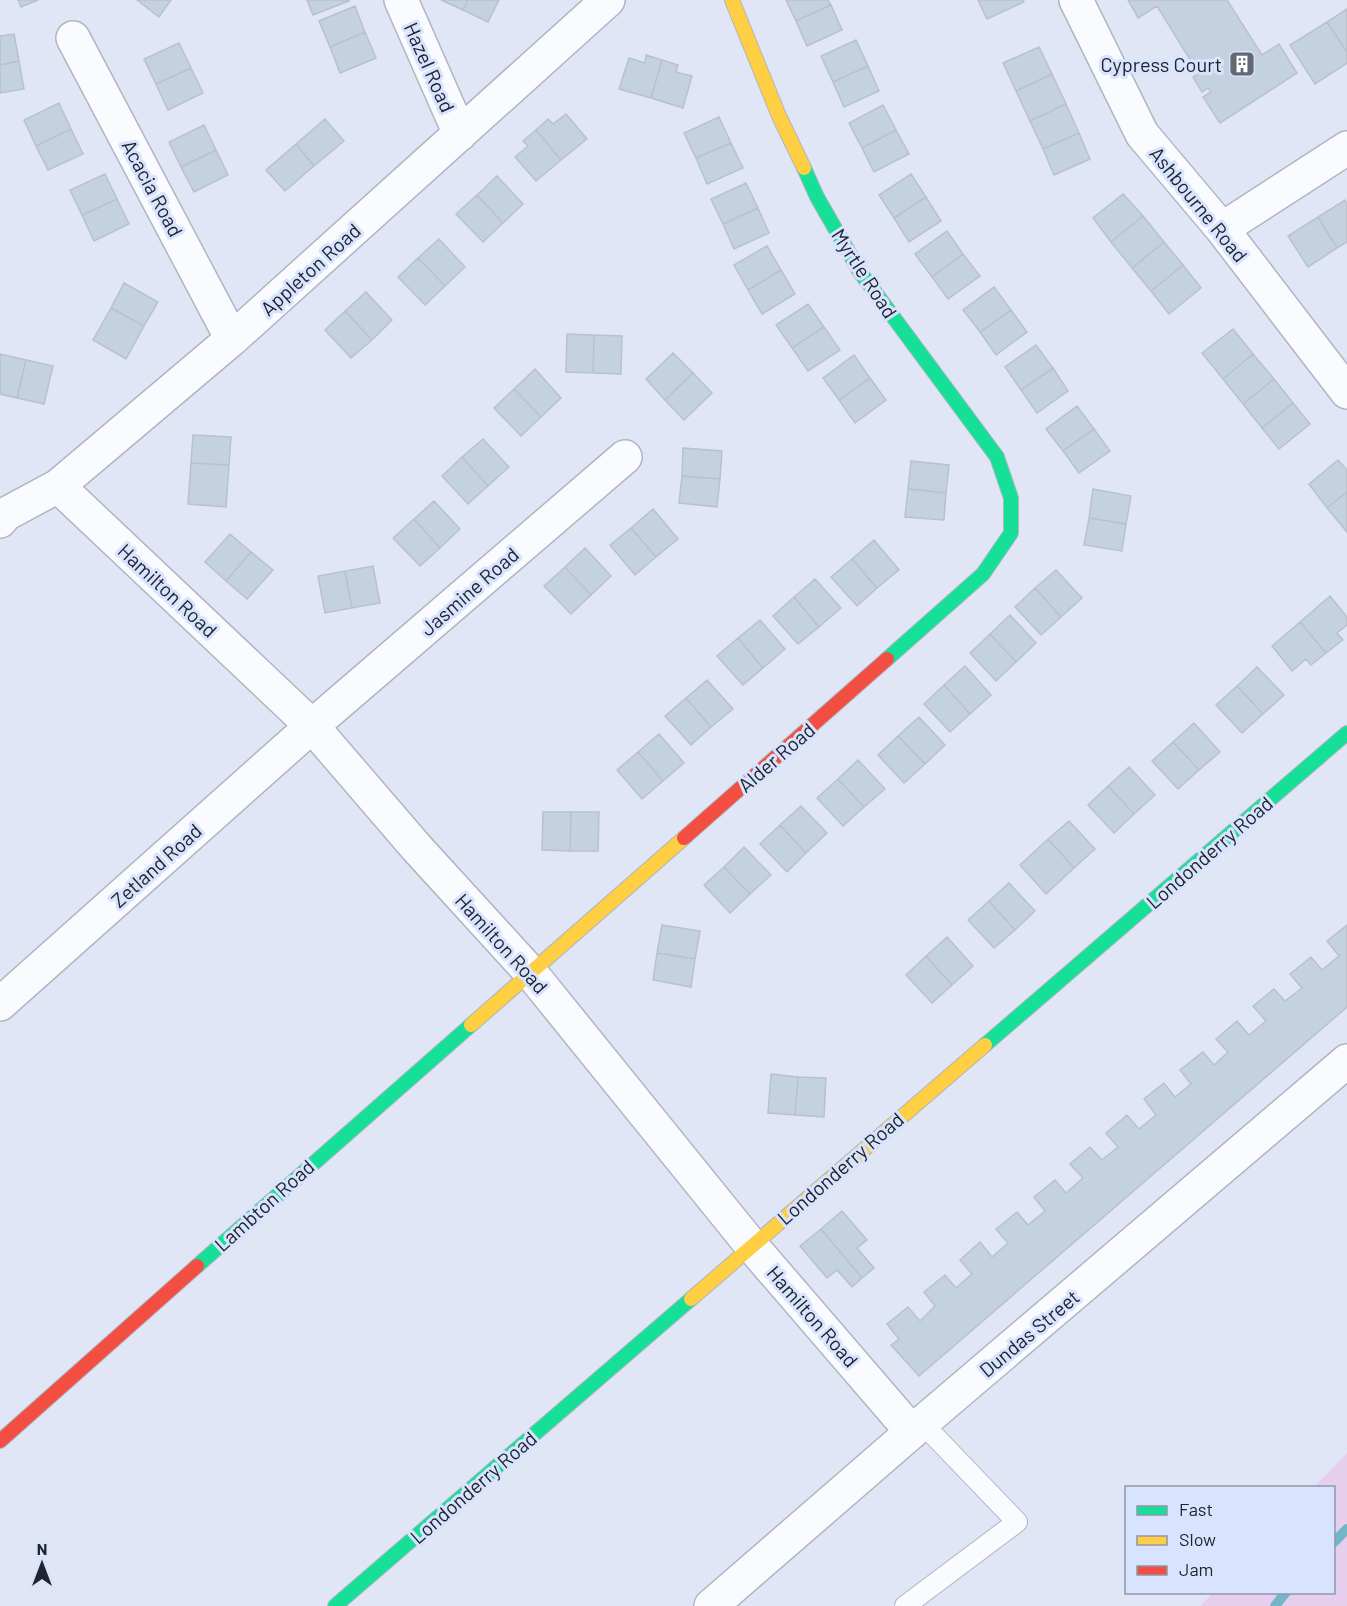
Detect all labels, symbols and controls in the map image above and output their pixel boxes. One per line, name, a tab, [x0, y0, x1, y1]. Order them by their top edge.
street label: Hazel Road	[400, 18, 460, 116]
building icon: Cypress Court	[1227, 49, 1257, 79]
place label: Cypress Court	[1100, 52, 1222, 76]
street label: Acacia Road	[117, 135, 189, 241]
street label: Ashbourne Road	[1145, 141, 1253, 267]
street label: Appleton Road	[255, 218, 365, 320]
street label: Myrtle Road	[827, 224, 903, 322]
street label: Hamilton Road	[114, 538, 222, 642]
street label: Jasmine Road	[415, 542, 523, 640]
street label: Alder Road	[733, 717, 819, 797]
street label: Londonderry Road	[1141, 791, 1277, 913]
street label: Zetland Road	[106, 818, 206, 912]
street label: Hamilton Road	[451, 888, 553, 998]
street label: Londonderry Road	[772, 1107, 908, 1229]
street label: Lambton Road	[209, 1154, 319, 1256]
street label: Hamilton Road	[762, 1260, 864, 1372]
street label: Dundas Street	[974, 1284, 1084, 1382]
street label: Londonderry Road	[405, 1426, 541, 1548]
legend	[1125, 1486, 1335, 1594]
text: Fast	[1179, 1498, 1213, 1520]
text: Slow	[1179, 1528, 1216, 1550]
north arrow	[12, 1534, 72, 1594]
text: N	[37, 1539, 47, 1558]
text: Jam	[1179, 1558, 1213, 1580]

